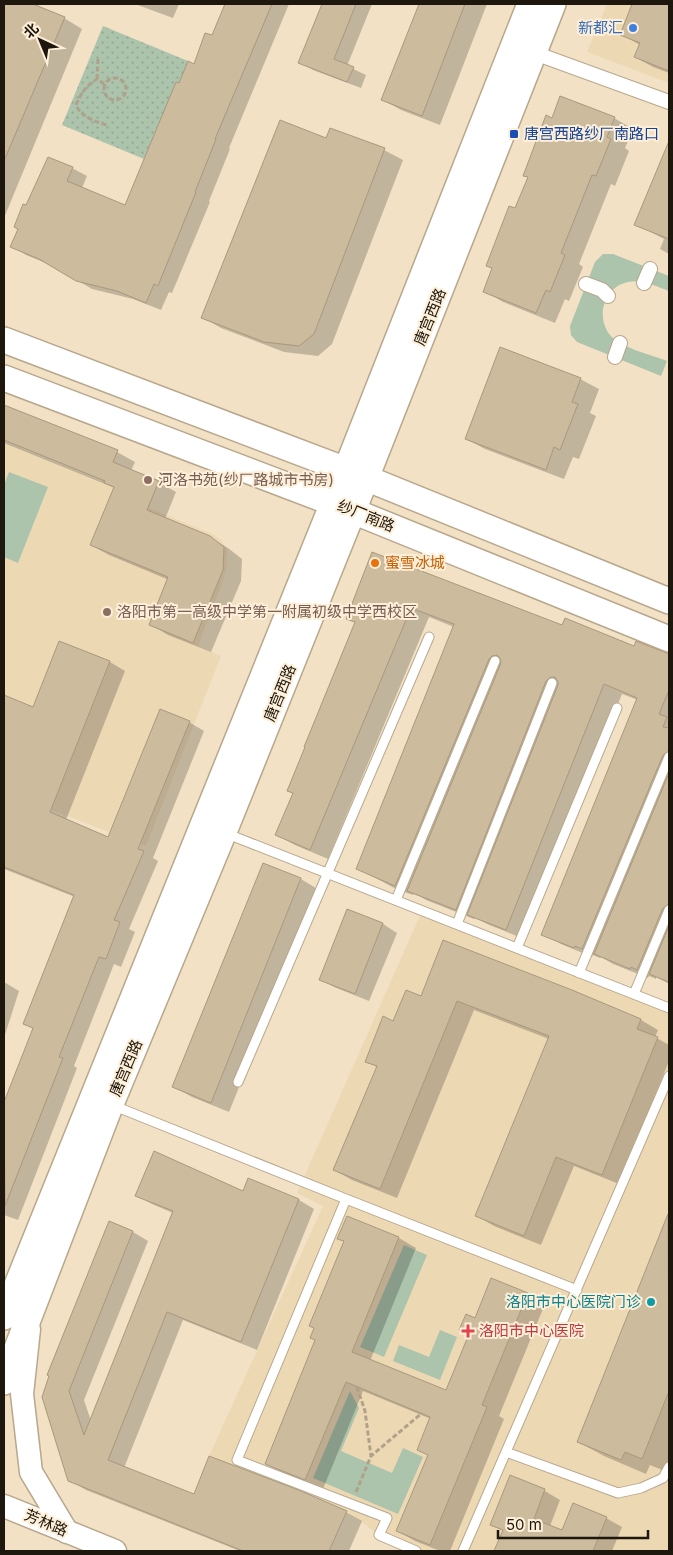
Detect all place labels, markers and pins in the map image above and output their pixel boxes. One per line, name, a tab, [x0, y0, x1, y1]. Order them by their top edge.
place label: 新都汇	[578, 18, 623, 37]
marker: 新都汇	[627, 22, 639, 34]
place label: 唐宫西路纱厂南路口	[524, 124, 659, 143]
marker: 唐宫西路纱厂南路口	[508, 128, 520, 140]
place label: 河洛书苑(纱厂路城市书房)	[158, 470, 334, 489]
marker: 河洛书苑(纱厂路城市书房)	[142, 474, 154, 486]
place label: 蜜雪冰城	[385, 553, 445, 572]
marker: 蜜雪冰城	[369, 557, 381, 569]
place label: 洛阳市第一高级中学第一附属初级中学西校区	[117, 602, 417, 621]
marker: 洛阳市第一高级中学第一附属初级中学西校区	[101, 606, 113, 618]
place label: 洛阳市中心医院门诊	[506, 1292, 641, 1311]
marker: 洛阳市中心医院门诊	[645, 1296, 657, 1308]
place label: 洛阳市中心医院	[479, 1321, 584, 1340]
marker: 洛阳市中心医院	[461, 1324, 475, 1338]

